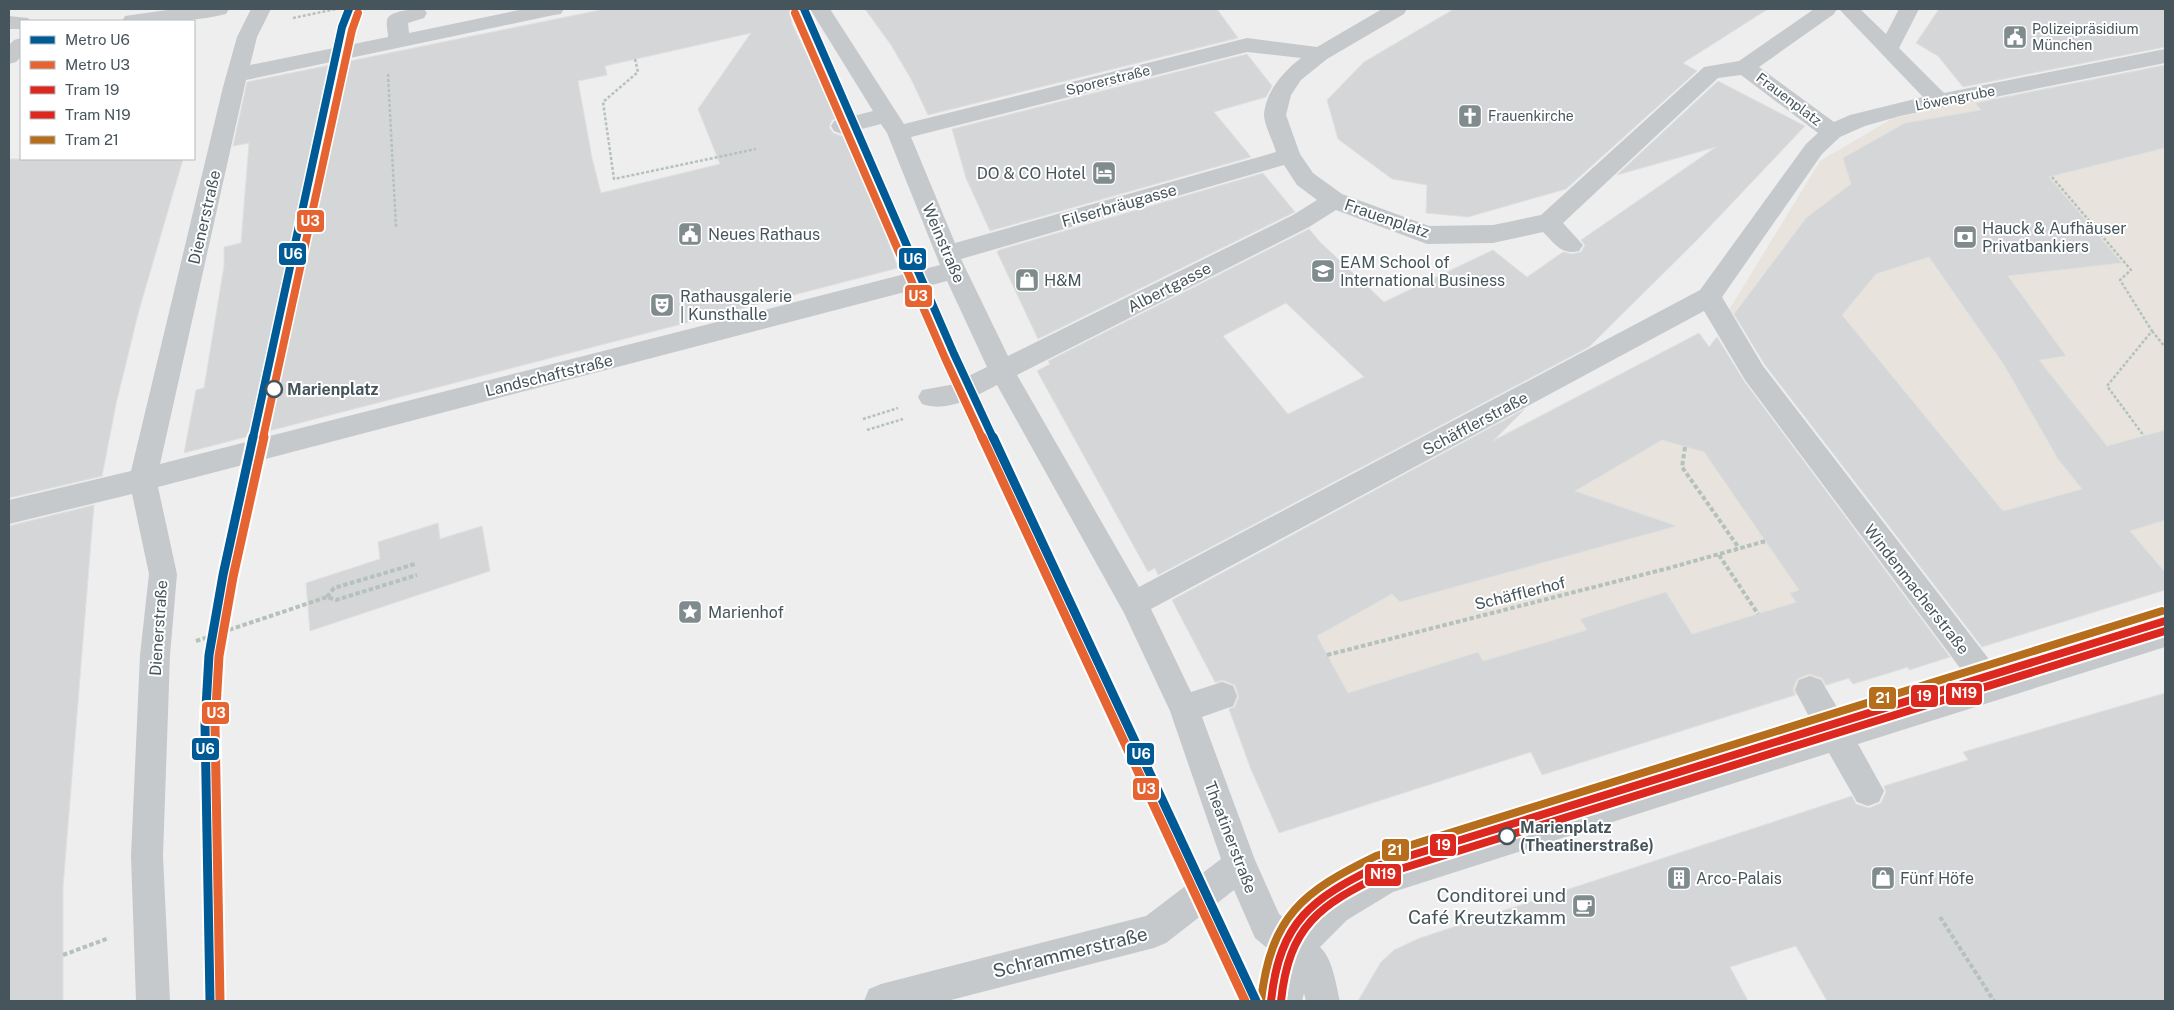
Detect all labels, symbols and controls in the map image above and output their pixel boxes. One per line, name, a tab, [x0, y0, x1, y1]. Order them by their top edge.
legend	[20, 20, 195, 160]
place label: Polizeipräsidium München	[2032, 21, 2139, 53]
public building icon: Polizeipräsidium München	[2002, 24, 2028, 50]
text: Metro U6	[65, 31, 130, 48]
text: Metro U3	[65, 56, 130, 73]
street label: Sporerstraße	[1064, 62, 1152, 98]
street label: Frauenplatz	[1753, 69, 1825, 129]
text: Tram 19	[65, 81, 119, 98]
street label: Löwengrube	[1914, 82, 1996, 114]
church icon: Frauenkirche	[1457, 103, 1483, 129]
text: Tram N19	[65, 106, 131, 123]
place label: Frauenkirche	[1488, 108, 1574, 124]
text: Tram 21	[65, 131, 119, 148]
hotel icon: DO & CO Hotel	[1091, 160, 1117, 186]
place label: DO & CO Hotel	[977, 164, 1086, 183]
street label: Dienerstraße	[184, 168, 225, 266]
street label: Filserbräugasse	[1059, 180, 1179, 231]
street label: Frauenplatz	[1342, 195, 1432, 242]
street label: Weinstraße	[918, 201, 969, 286]
line badge: U3	[296, 209, 325, 233]
text: U3	[300, 213, 320, 229]
place label: Hauck & Aufhäuser Privatbankiers	[1982, 219, 2127, 256]
public building icon: Neues Rathaus	[677, 221, 703, 247]
bank icon: Hauck & Aufhäuser Privatbankiers	[1952, 224, 1978, 250]
place label: Neues Rathaus	[708, 225, 820, 244]
line badge: U6	[278, 242, 307, 266]
text: U6	[283, 246, 303, 262]
line badge: U6	[898, 247, 927, 271]
text: U6	[903, 251, 923, 267]
place label: EAM School of International Business	[1340, 253, 1505, 290]
street label: Albertgasse	[1124, 258, 1214, 317]
school or university icon: EAM School of International Business	[1310, 258, 1336, 284]
shop icon: H&M	[1014, 267, 1040, 293]
place label: H&M	[1044, 271, 1082, 290]
line badge: U3	[904, 284, 933, 308]
place label: Rathausgalerie | Kunsthalle	[680, 287, 792, 324]
text: U3	[908, 288, 928, 304]
theatre icon: Rathausgalerie | Kunsthalle	[649, 292, 675, 318]
street label: Landschaftstraße	[483, 350, 615, 400]
marker: Marienplatz	[265, 380, 283, 398]
place label: Marienplatz	[287, 380, 379, 399]
street label: Schäfflerstraße	[1419, 388, 1531, 459]
street label: Windenmacherstraße	[1860, 521, 1973, 658]
street label: Schäfflerhof	[1473, 573, 1568, 614]
street label: Dienerstraße	[146, 579, 171, 677]
place icon: Marienhof	[677, 599, 703, 625]
place label: Marienhof	[708, 603, 784, 622]
line badge: N19	[1945, 682, 1983, 706]
line badge: 19	[1910, 684, 1939, 708]
text: N19	[1951, 685, 1977, 701]
line badge: 21	[1868, 686, 1897, 710]
text: 19	[1916, 688, 1932, 704]
text: 21	[1876, 690, 1890, 706]
line badge: U3	[201, 701, 230, 725]
text: U3	[206, 705, 226, 721]
line badge: U6	[191, 737, 220, 761]
text: U6	[195, 741, 215, 757]
line badge: U6	[1126, 742, 1155, 766]
text: U6	[1131, 746, 1151, 762]
line badge: U3	[1132, 777, 1160, 801]
street label: Theatinerstraße	[1200, 778, 1261, 896]
text: U3	[1136, 781, 1156, 797]
place label: Marienplatz (Theatinerstraße)	[1520, 818, 1654, 855]
marker: Marienplatz (Theatinerstraße)	[1498, 827, 1516, 845]
line badge: 19	[1429, 833, 1457, 857]
text: 19	[1435, 837, 1451, 853]
line badge: 21	[1381, 838, 1410, 862]
text: 21	[1388, 842, 1402, 858]
line badge: N19	[1364, 863, 1402, 887]
building icon: Arco-Palais	[1666, 865, 1692, 891]
shop icon: Fünf Höfe	[1870, 865, 1896, 891]
text: N19	[1370, 866, 1396, 882]
place label: Arco-Palais	[1696, 869, 1782, 888]
place label: Fünf Höfe	[1900, 869, 1974, 888]
place label: Conditorei und Café Kreutzkamm	[1408, 884, 1566, 928]
cafe icon: Conditorei und Café Kreutzkamm	[1571, 893, 1597, 919]
street label: Schrammerstraße	[990, 922, 1150, 982]

